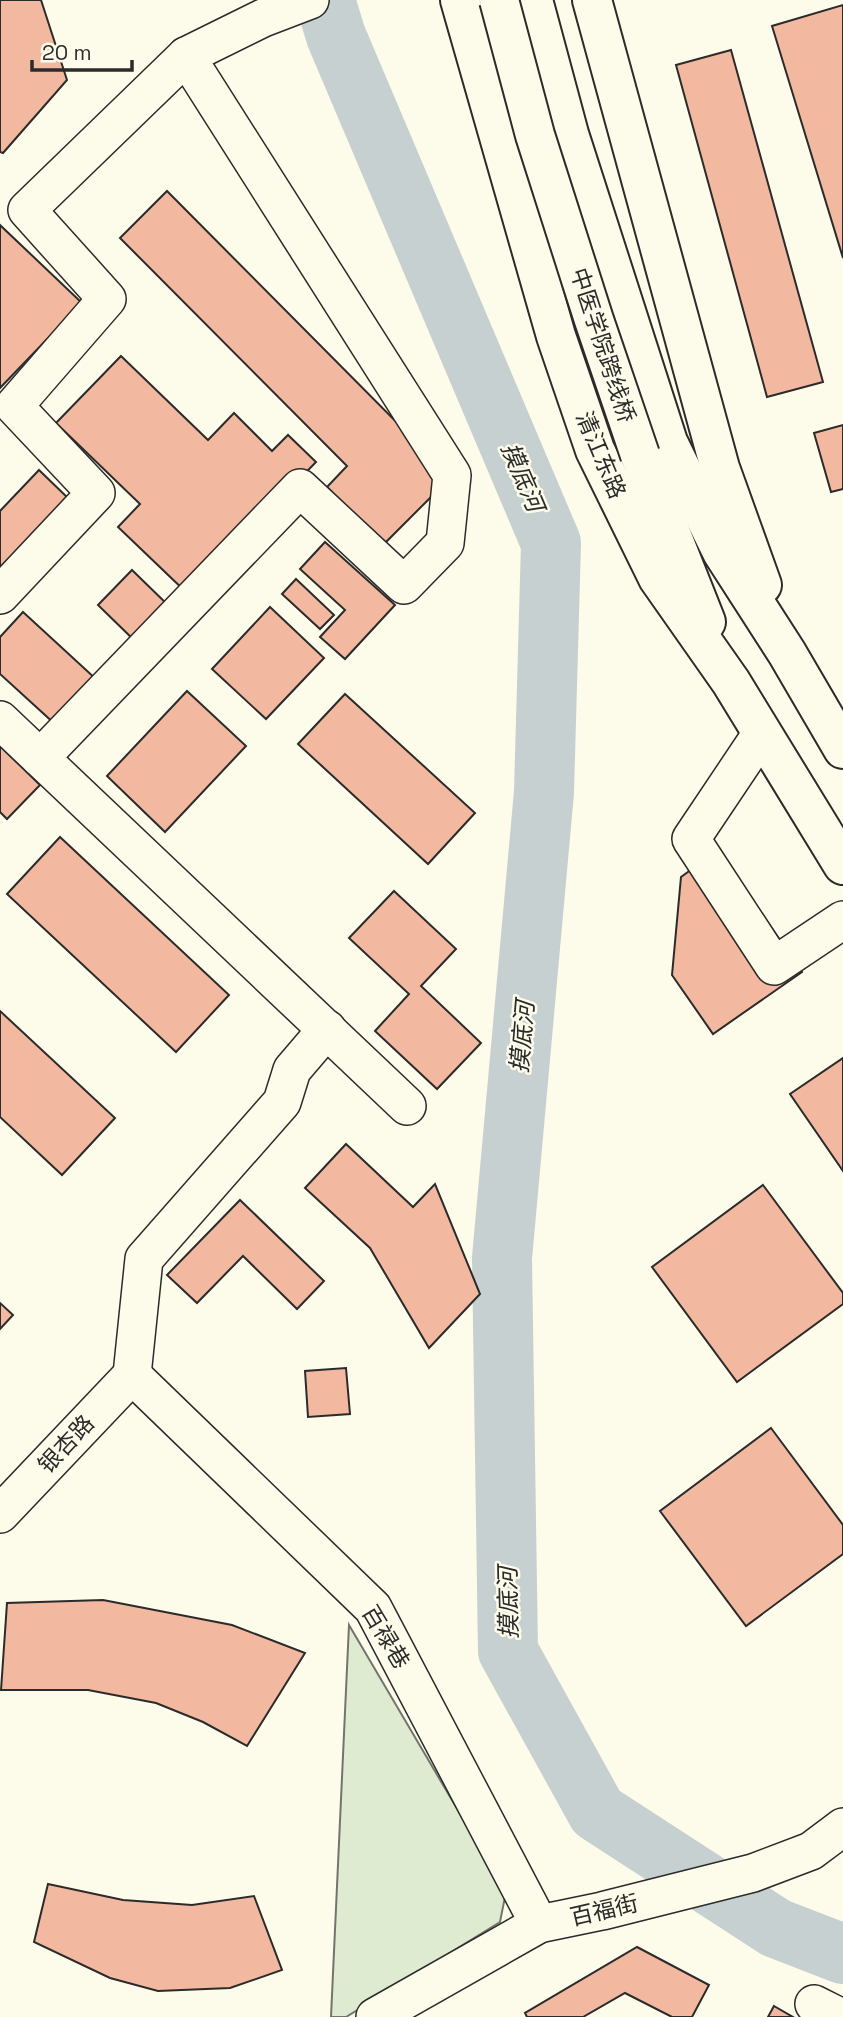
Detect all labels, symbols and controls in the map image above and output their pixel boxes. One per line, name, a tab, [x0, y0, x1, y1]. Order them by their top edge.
scale bar	[32, 28, 131, 72]
text: 20 m	[42, 39, 92, 66]
street label: 中医学院跨线桥	[564, 264, 642, 426]
street label: 清江东路	[569, 407, 633, 503]
water label: 摸底河	[495, 438, 553, 520]
water label: 摸底河	[503, 996, 541, 1074]
street label: 银杏路	[32, 1409, 100, 1479]
water label: 摸底河	[492, 1563, 524, 1639]
street label: 百禄巷	[355, 1600, 417, 1674]
street label: 百福街	[567, 1888, 641, 1932]

